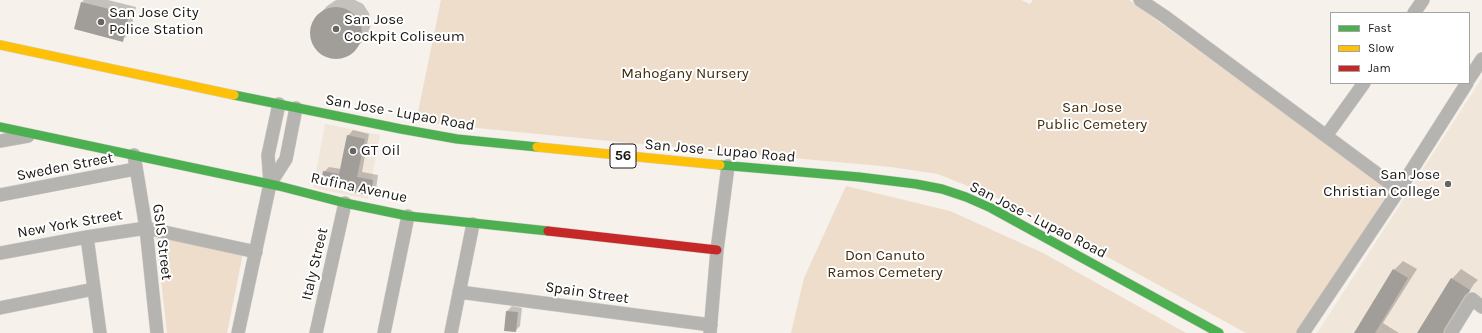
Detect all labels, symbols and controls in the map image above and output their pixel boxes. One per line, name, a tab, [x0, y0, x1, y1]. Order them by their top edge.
place label: San Jose City Police Station	[109, 4, 203, 39]
place label: San Jose Cockpit Coliseum	[344, 11, 465, 46]
legend	[1330, 12, 1470, 84]
marker: San Jose City Police Station	[96, 17, 106, 27]
text: Fast	[1368, 21, 1391, 35]
marker: San Jose Cockpit Coliseum	[331, 24, 341, 34]
text: Slow	[1368, 41, 1394, 55]
text: Jam	[1368, 61, 1391, 75]
park label: Mahogany Nursery	[621, 65, 749, 83]
street label: San Jose - Lupao Road	[324, 91, 476, 135]
park label: San Jose Public Cemetery	[1037, 99, 1147, 134]
street label: San Jose - Lupao Road	[644, 135, 796, 167]
place label: GT Oil	[361, 142, 400, 160]
road number: 56	[610, 144, 636, 168]
marker: GT Oil	[348, 146, 358, 156]
street label: Sweden Street	[15, 149, 115, 185]
place label: San Jose Christian College	[1323, 166, 1440, 201]
street label: Rufina Avenue	[309, 169, 409, 207]
street label: San Jose - Lupao Road	[966, 178, 1110, 262]
marker: San Jose Christian College	[1443, 179, 1453, 189]
street label: GSIS Street	[148, 203, 176, 281]
street label: New York Street	[16, 206, 124, 242]
street label: Italy Street	[298, 226, 332, 302]
park label: Don Canuto Ramos Cemetery	[827, 247, 943, 282]
street label: Spain Street	[544, 278, 630, 308]

